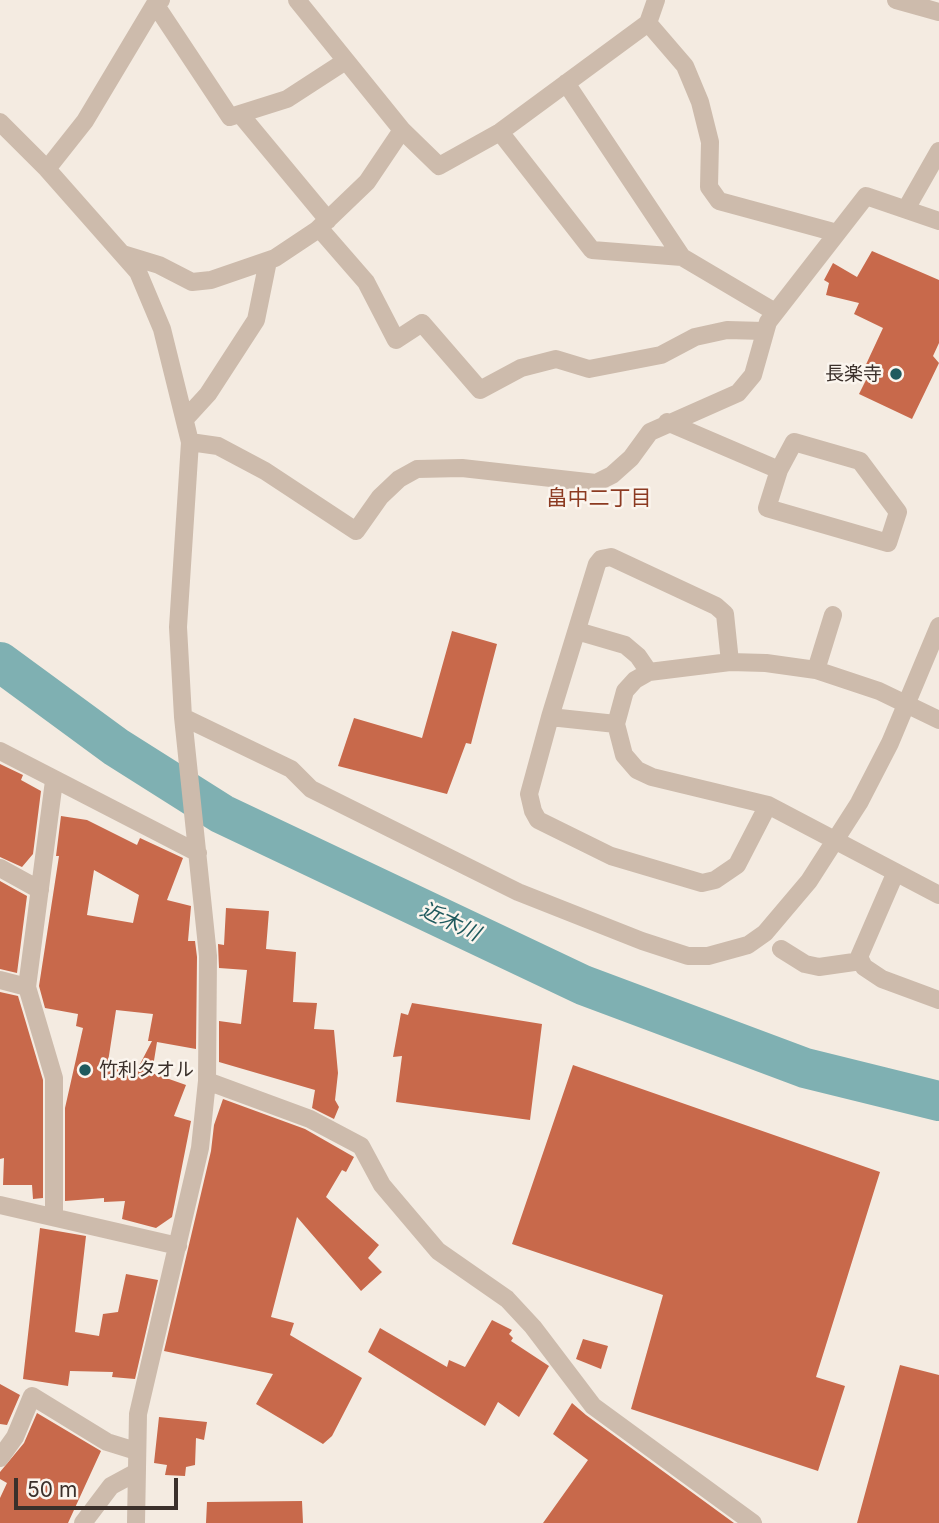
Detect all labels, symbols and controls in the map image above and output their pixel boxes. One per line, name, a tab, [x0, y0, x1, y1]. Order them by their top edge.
place label: 長楽寺	[825, 363, 882, 385]
marker: 長楽寺	[888, 366, 904, 382]
district label: 畠中二丁目	[547, 486, 651, 512]
water label: 近木川	[416, 897, 484, 947]
place label: 竹利タオル	[99, 1059, 194, 1081]
marker: 竹利タオル	[77, 1062, 93, 1078]
scale bar	[18, 1464, 182, 1508]
text: 50 m	[27, 1477, 77, 1502]

